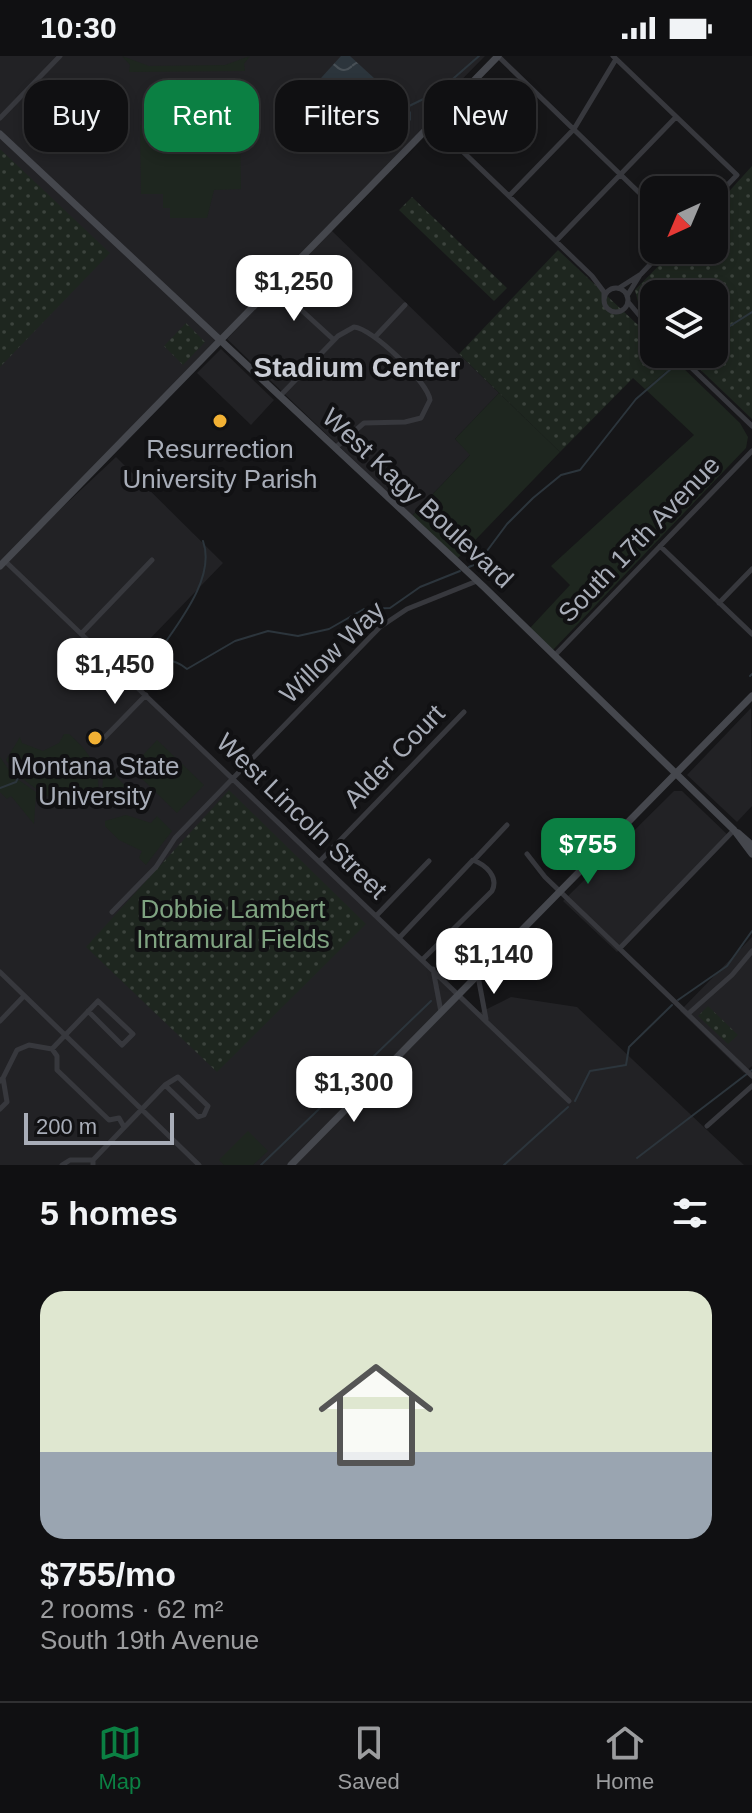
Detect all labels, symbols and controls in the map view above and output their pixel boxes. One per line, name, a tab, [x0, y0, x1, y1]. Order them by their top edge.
text: 10:30	[40, 11, 117, 44]
chip: Buy	[24, 80, 128, 152]
chip: Rent	[144, 80, 259, 152]
chip: Filters	[275, 80, 408, 152]
chip: New	[424, 80, 536, 152]
north arrow	[640, 176, 728, 264]
map controls	[640, 176, 728, 368]
pin: $1,250	[229, 255, 359, 323]
text: $1,250	[254, 266, 334, 296]
button: layers	[640, 280, 728, 368]
district label: Stadium Center	[254, 352, 461, 383]
street label: West Kagy Boulevard	[317, 402, 519, 594]
marker: Resurrection University Parish	[211, 412, 229, 430]
place label: Resurrection University Parish	[122, 434, 318, 494]
street label: South 17th Avenue	[552, 450, 726, 628]
street label: Willow Way	[274, 595, 390, 709]
pin: $1,450	[50, 638, 180, 706]
text: $1,450	[75, 649, 155, 679]
street label: Alder Court	[338, 698, 451, 814]
street label: West Lincoln Street	[211, 727, 394, 905]
marker: Montana State University	[86, 729, 104, 747]
place label: Montana State University	[10, 751, 180, 811]
pin: $755	[541, 818, 635, 886]
text: $755	[559, 829, 617, 859]
park label: Dobbie Lambert Intramural Fields	[136, 894, 330, 954]
pin: $1,140	[429, 928, 559, 996]
text: $1,140	[454, 939, 534, 969]
pin: $1,300	[289, 1056, 419, 1124]
text: $1,300	[314, 1067, 394, 1097]
scale bar	[24, 1109, 174, 1145]
text: 200 m	[36, 1114, 97, 1139]
icon: filters	[668, 1191, 712, 1235]
text: 5 homes	[40, 1194, 178, 1232]
icon: home	[304, 1343, 448, 1487]
text: $755/mo	[40, 1555, 176, 1593]
text: 2 rooms · 62 m²	[40, 1594, 224, 1624]
text: South 19th Avenue	[40, 1625, 259, 1655]
tab: Map	[98, 1721, 142, 1795]
tab: Saved	[337, 1721, 400, 1795]
tab: Home	[595, 1721, 654, 1795]

